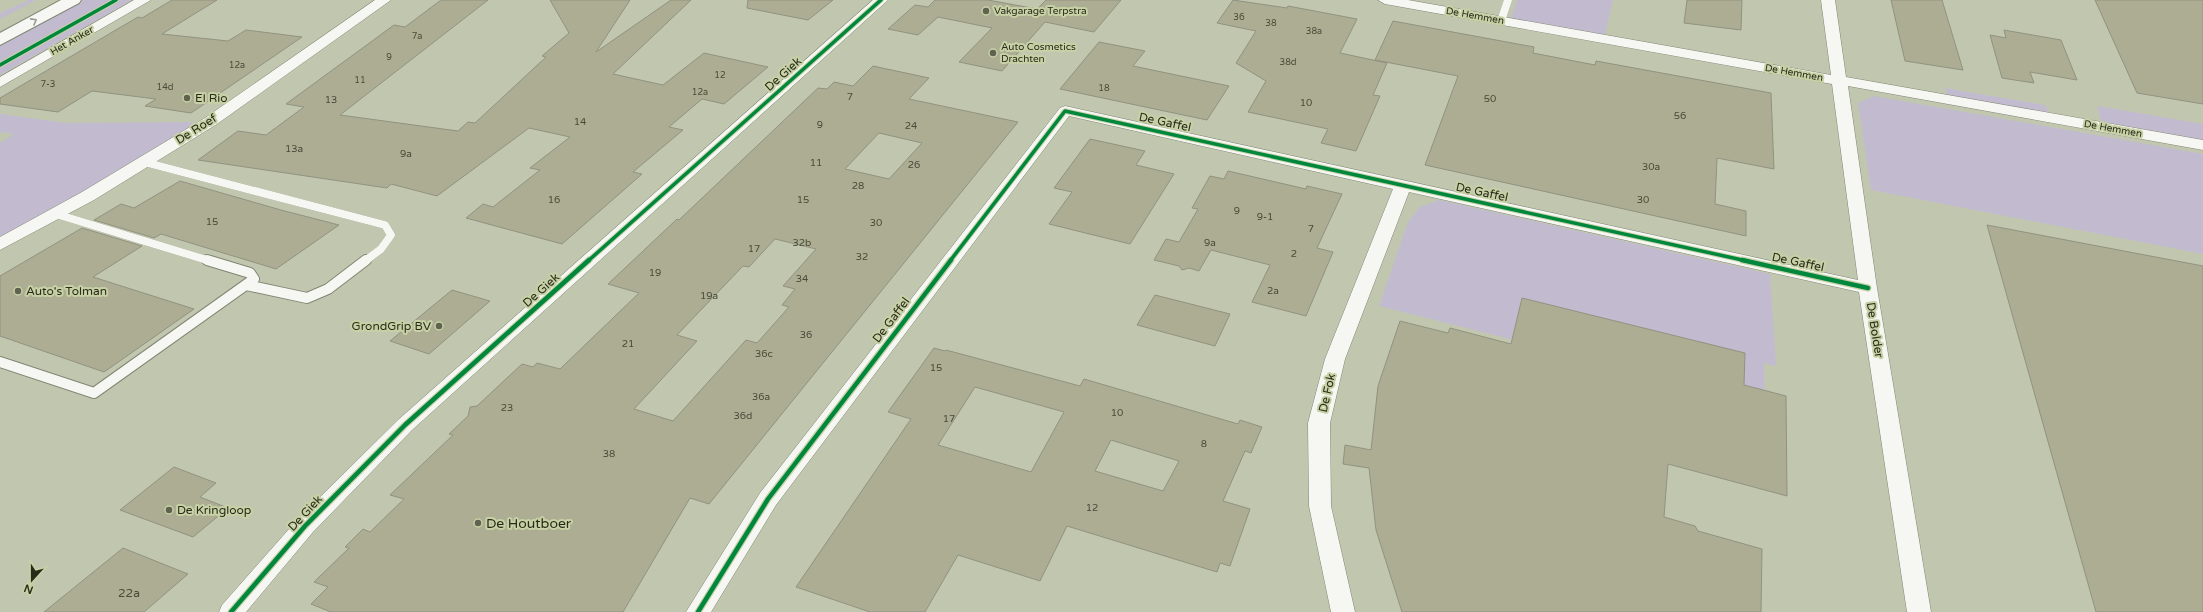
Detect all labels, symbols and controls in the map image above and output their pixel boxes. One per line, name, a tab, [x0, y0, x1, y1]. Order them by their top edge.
place label: Vakgarage Terpstra	[994, 5, 1087, 17]
street label: De Hemmen	[1445, 5, 1505, 27]
marker: Vakgarage Terpstra	[981, 6, 991, 16]
house number: 36	[1233, 12, 1245, 23]
one-way arrow	[30, 18, 37, 26]
house number: 38	[1265, 18, 1277, 29]
street label: Het Anker	[48, 24, 96, 58]
house number: 38a	[1306, 26, 1322, 37]
house number: 7a	[412, 31, 422, 42]
place label: Auto Cosmetics Drachten	[1001, 41, 1076, 65]
marker: Auto Cosmetics Drachten	[988, 48, 998, 58]
house number: 9	[386, 52, 392, 63]
street label: De Giek	[762, 54, 804, 94]
house number: 38d	[1280, 57, 1296, 68]
house number: 12a	[229, 60, 245, 71]
street label: De Hemmen	[1764, 62, 1824, 84]
house number: 12	[714, 70, 726, 81]
house number: 11	[354, 75, 366, 86]
house number: 7-3	[41, 79, 55, 90]
house number: 14d	[157, 82, 173, 93]
house number: 18	[1098, 83, 1110, 94]
house number: 12a	[692, 87, 708, 98]
place label: El Rio	[195, 91, 228, 105]
house number: 7	[847, 91, 853, 103]
marker: El Rio	[182, 93, 192, 103]
house number: 50	[1484, 93, 1496, 105]
house number: 13	[325, 94, 337, 106]
house number: 10	[1300, 97, 1312, 109]
street label: De Gaffel	[1138, 110, 1192, 134]
house number: 56	[1674, 110, 1686, 122]
street label: De Roef	[173, 111, 220, 147]
house number: 14	[574, 116, 586, 128]
street label: De Hemmen	[2083, 118, 2143, 140]
house number: 9	[817, 119, 823, 131]
house number: 24	[905, 120, 917, 132]
house number: 13a	[285, 143, 303, 155]
house number: 9a	[400, 148, 412, 160]
house number: 11	[810, 157, 822, 169]
house number: 26	[908, 159, 920, 171]
house number: 30a	[1642, 161, 1660, 173]
house number: 28	[852, 180, 864, 192]
street label: De Gaffel	[1455, 180, 1509, 204]
house number: 16	[548, 194, 560, 206]
house number: 15	[797, 194, 809, 206]
house number: 30	[1637, 194, 1649, 206]
house number: 9	[1234, 205, 1240, 217]
house number: 9-1	[1257, 211, 1273, 223]
house number: 15	[206, 216, 218, 228]
house number: 30	[870, 217, 882, 229]
house number: 7	[1308, 223, 1314, 235]
house number: 32b	[793, 237, 811, 249]
house number: 9a	[1204, 237, 1216, 249]
house number: 17	[748, 243, 760, 255]
house number: 2	[1291, 248, 1297, 260]
street label: De Gaffel	[1771, 250, 1825, 274]
house number: 32	[856, 251, 868, 263]
house number: 19	[649, 267, 661, 279]
street label: De Giek	[520, 270, 562, 310]
house number: 34	[796, 273, 808, 285]
place label: Auto's Tolman	[26, 284, 107, 298]
house number: 2a	[1267, 285, 1279, 297]
marker: Auto's Tolman	[13, 286, 23, 296]
house number: 19a	[700, 290, 718, 302]
street label: De Gaffel	[869, 295, 913, 345]
street label: De Bolder	[1864, 301, 1886, 359]
place label: GrondGrip BV	[352, 319, 432, 333]
marker: GrondGrip BV	[434, 321, 444, 331]
house number: 36	[800, 329, 812, 341]
house number: 21	[622, 338, 634, 350]
house number: 36c	[755, 348, 773, 360]
house number: 15	[930, 362, 942, 374]
street label: De Fok	[1316, 372, 1338, 414]
house number: 36a	[752, 391, 770, 403]
house number: 23	[501, 402, 513, 414]
house number: 10	[1111, 407, 1123, 419]
house number: 36d	[734, 410, 752, 422]
house number: 17	[943, 413, 955, 425]
house number: 8	[1201, 438, 1207, 450]
house number: 38	[603, 448, 615, 460]
street label: De Giek	[285, 492, 325, 534]
house number: 12	[1086, 502, 1098, 514]
place label: De Kringloop	[177, 503, 251, 517]
marker: De Kringloop	[164, 505, 174, 515]
place label: De Houtboer	[486, 515, 572, 532]
marker: De Houtboer	[473, 518, 483, 528]
north arrow	[12, 560, 52, 600]
text: N	[22, 581, 35, 597]
house number: 22a	[118, 586, 140, 600]

